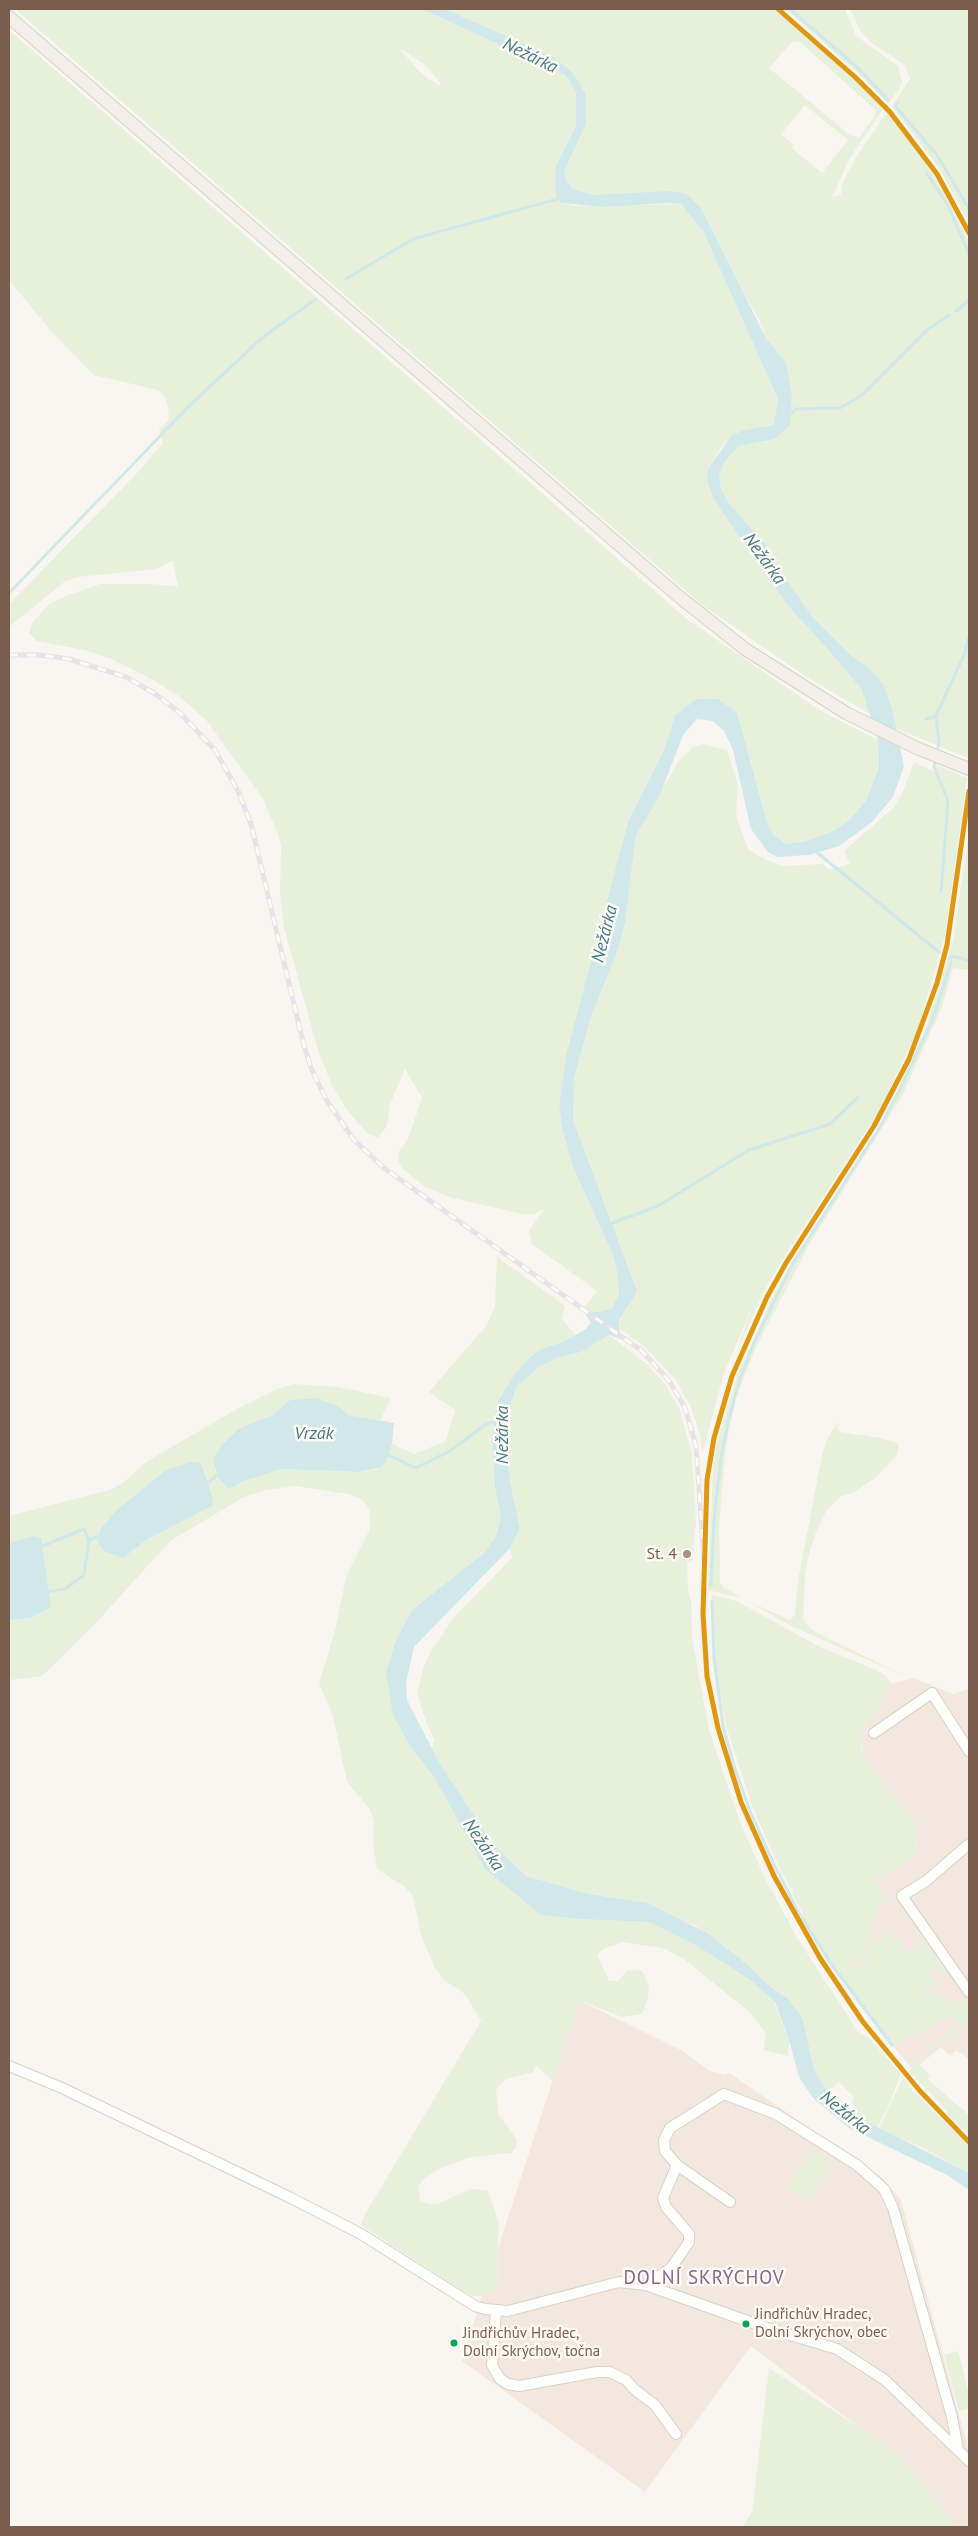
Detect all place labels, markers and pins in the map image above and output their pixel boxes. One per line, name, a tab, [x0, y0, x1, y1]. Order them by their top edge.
place label: St. 4	[646, 1544, 677, 1564]
marker: St. 4	[681, 1548, 693, 1560]
place label: Jindřichův Hradec, Dolní Skrýchov, obec	[755, 2306, 887, 2341]
marker: Jindřichův Hradec, Dolní Skrýchov, obec	[741, 2319, 751, 2329]
place label: Jindřichův Hradec, Dolní Skrýchov, točna	[463, 2325, 600, 2360]
marker: Jindřichův Hradec, Dolní Skrýchov, točna	[449, 2338, 459, 2348]

